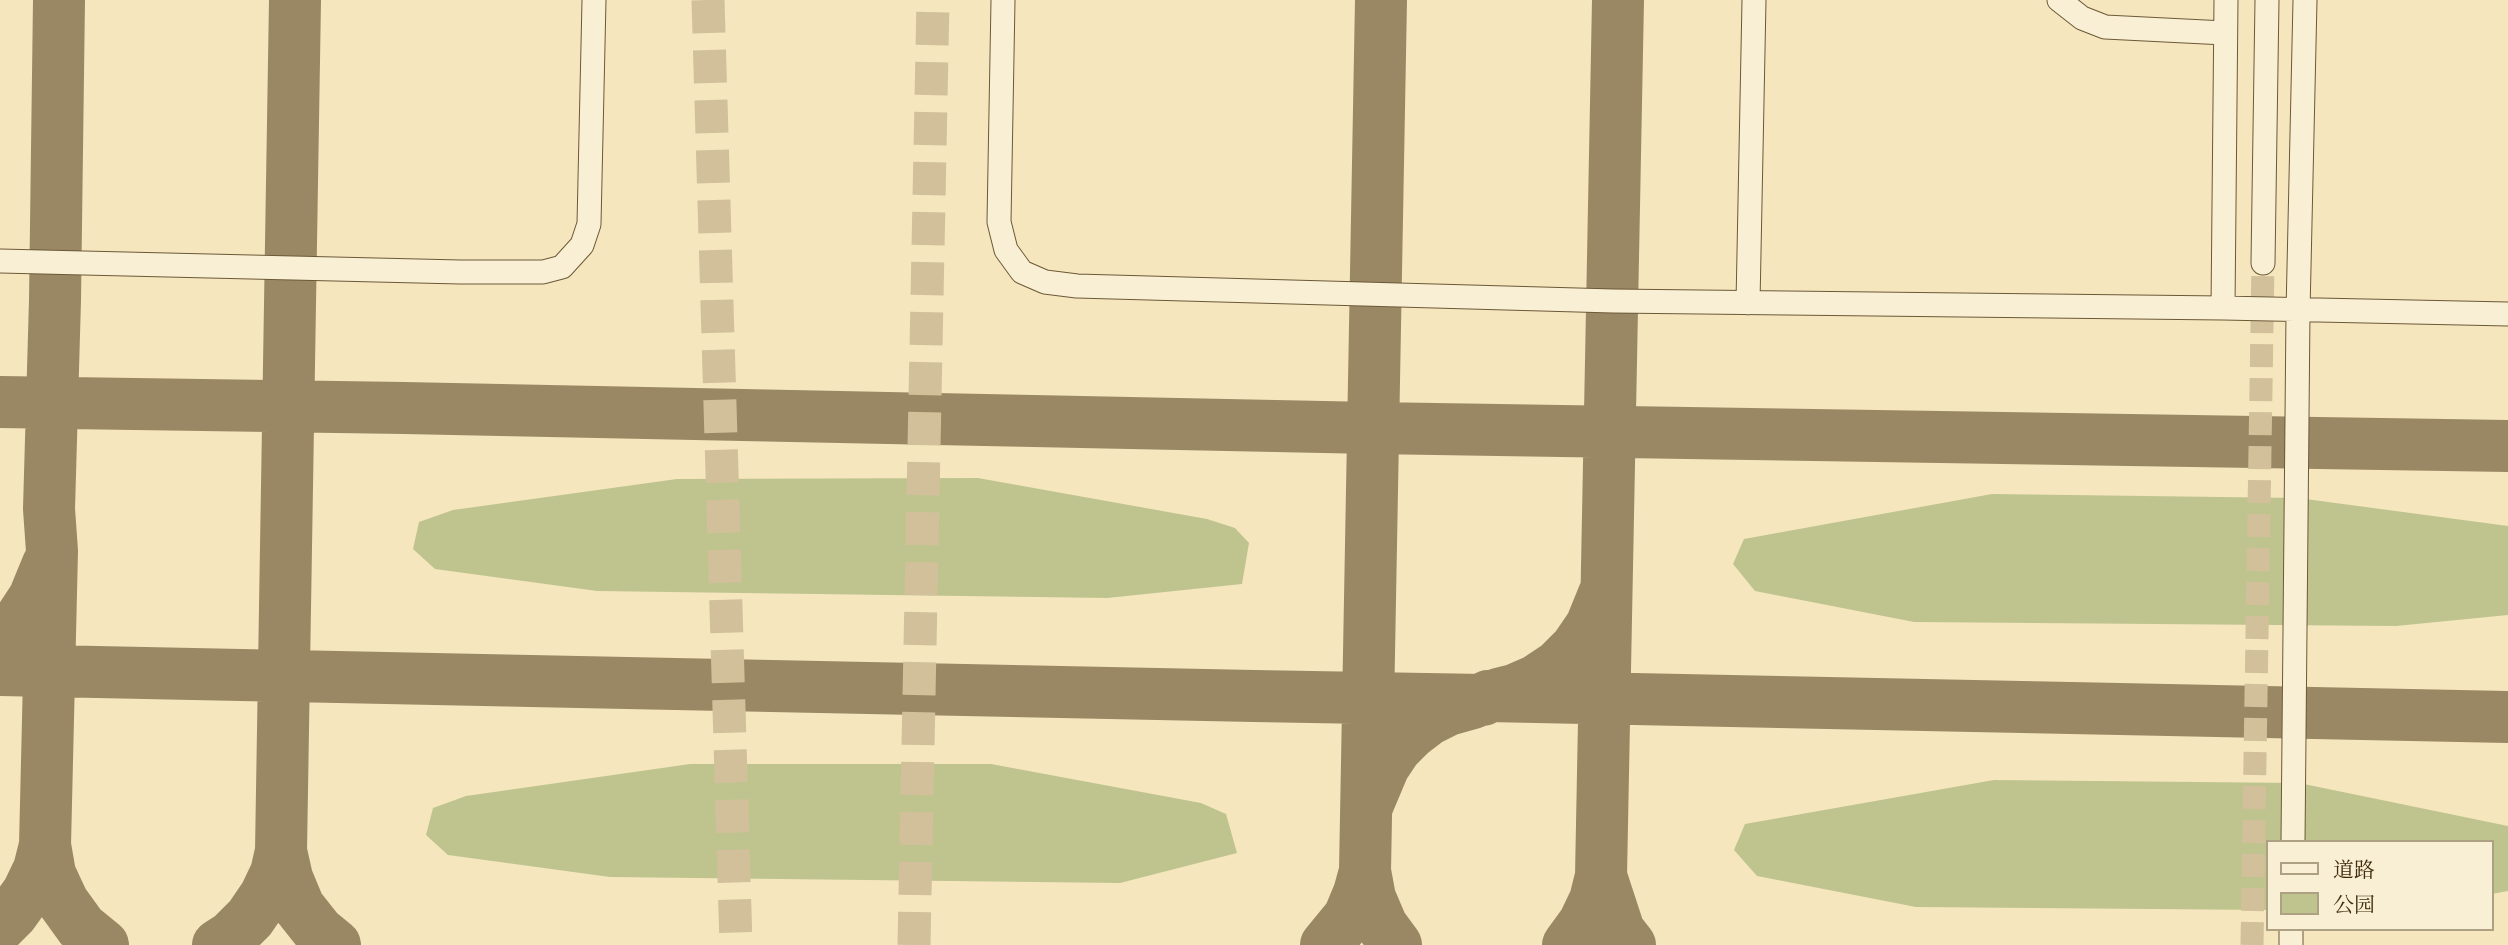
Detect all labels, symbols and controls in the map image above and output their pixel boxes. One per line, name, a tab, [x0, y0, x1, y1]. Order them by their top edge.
legend	[2266, 840, 2494, 931]
text: 道路	[2333, 856, 2375, 885]
text: 公园	[2333, 891, 2375, 920]

